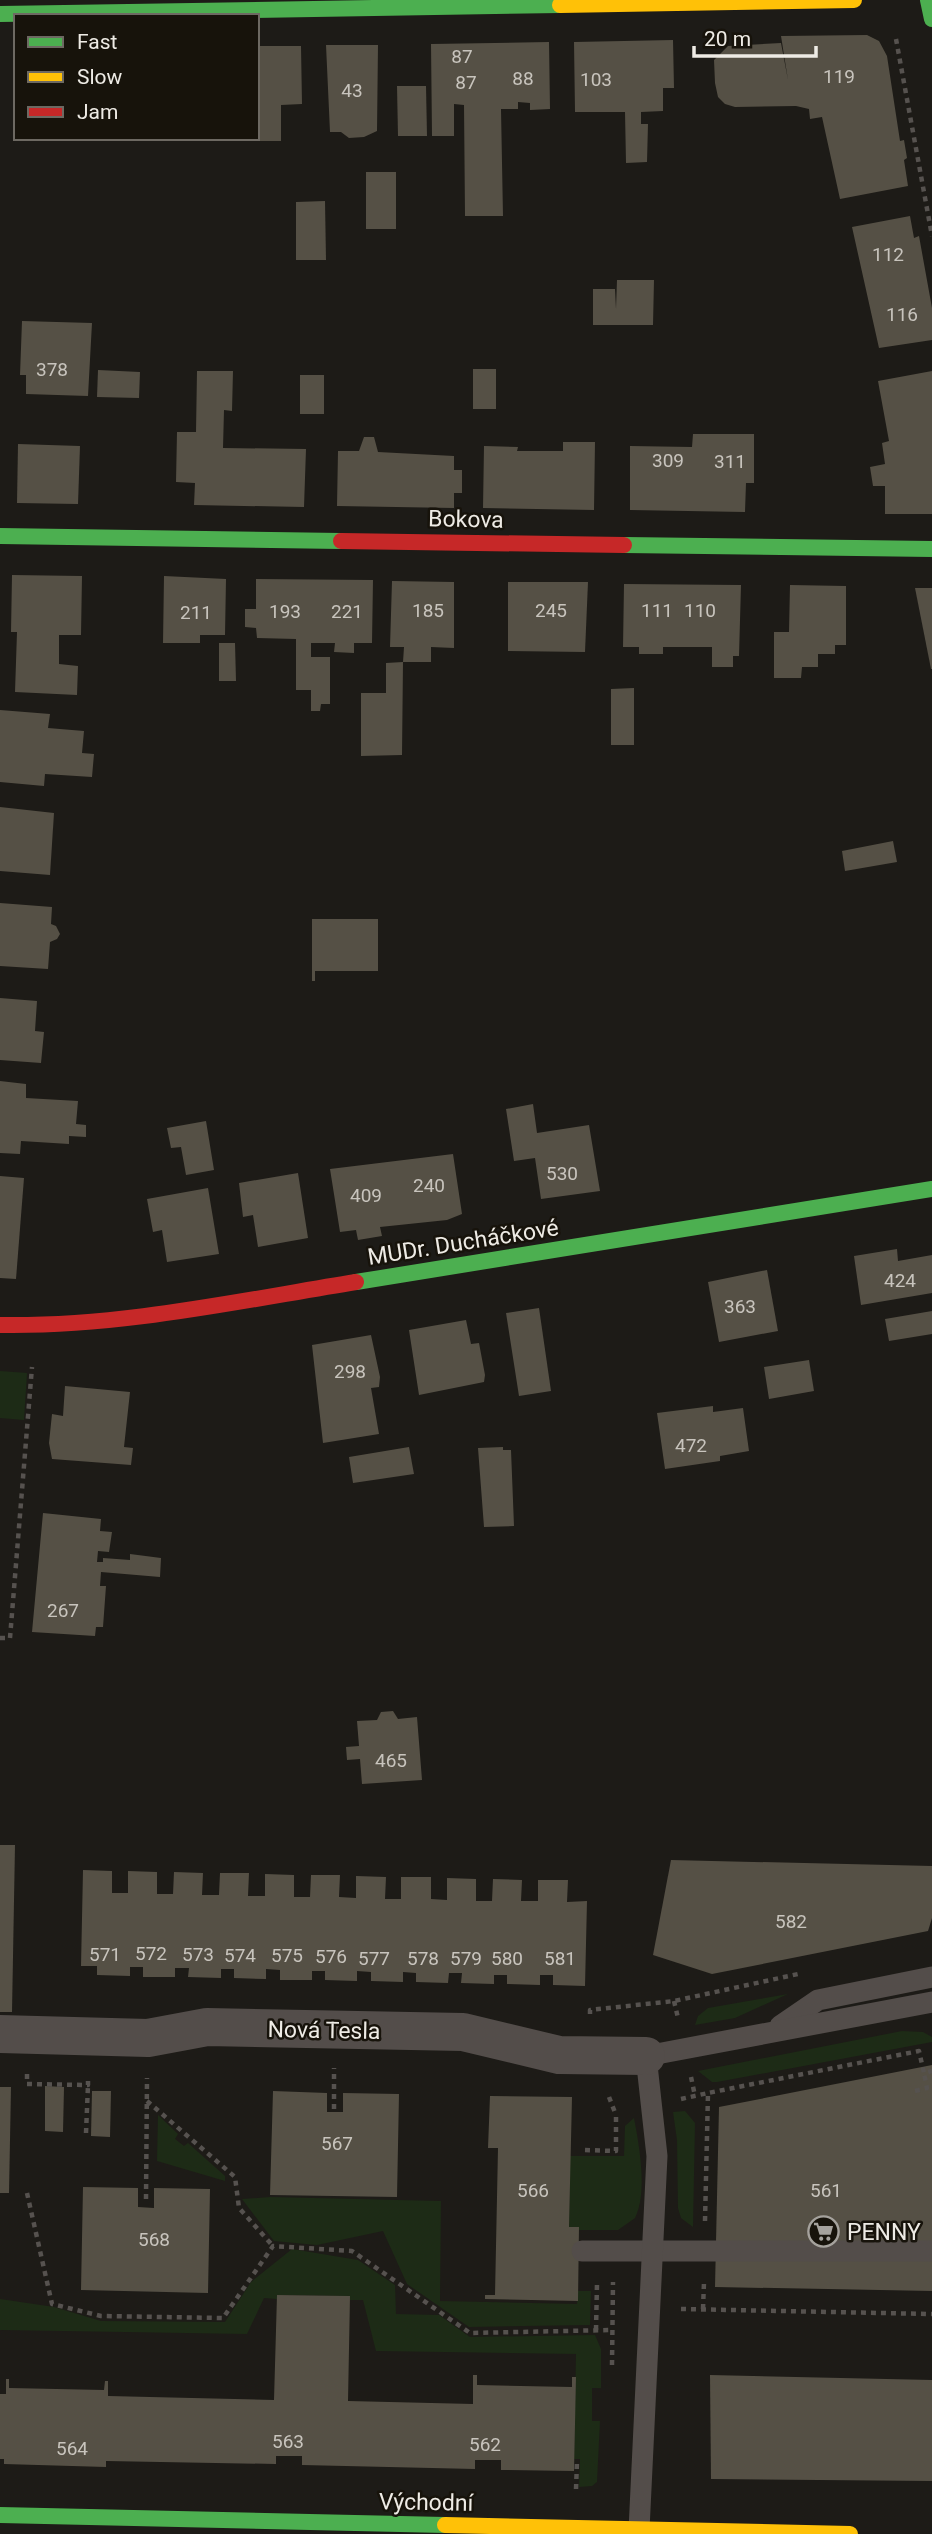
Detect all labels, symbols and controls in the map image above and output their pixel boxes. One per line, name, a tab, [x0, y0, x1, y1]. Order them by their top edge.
legend	[14, 14, 259, 140]
scale bar	[694, 14, 816, 58]
text: 20 m	[704, 27, 751, 51]
text: Fast	[77, 30, 118, 54]
house number: 87	[451, 45, 473, 68]
text: Slow	[77, 65, 123, 89]
house number: 119	[823, 65, 855, 88]
house number: 88	[512, 67, 534, 90]
house number: 103	[580, 68, 612, 91]
house number: 87	[455, 71, 477, 94]
house number: 43	[341, 79, 363, 102]
text: Jam	[77, 100, 118, 124]
house number: 112	[872, 243, 904, 266]
house number: 116	[886, 303, 918, 326]
house number: 378	[36, 358, 68, 381]
house number: 309	[652, 449, 684, 472]
house number: 311	[714, 450, 746, 473]
street label: Bokova	[428, 505, 504, 534]
house number: 185	[412, 599, 444, 622]
house number: 245	[535, 599, 567, 622]
house number: 111	[641, 599, 673, 622]
house number: 110	[684, 599, 716, 622]
house number: 193	[269, 600, 301, 623]
house number: 221	[331, 600, 363, 623]
house number: 211	[180, 601, 212, 624]
house number: 530	[546, 1162, 578, 1185]
house number: 240	[413, 1174, 445, 1197]
house number: 409	[350, 1184, 382, 1207]
street label: MUDr. Ducháčkové	[366, 1214, 561, 1271]
house number: 424	[884, 1269, 916, 1292]
house number: 363	[724, 1295, 756, 1318]
house number: 298	[334, 1360, 366, 1383]
house number: 472	[675, 1434, 707, 1457]
house number: 267	[47, 1599, 79, 1622]
house number: 465	[375, 1749, 407, 1772]
house number: 582	[775, 1910, 807, 1933]
house number: 572	[135, 1942, 167, 1965]
house number: 571	[89, 1943, 121, 1966]
house number: 573	[182, 1943, 214, 1966]
house number: 574	[224, 1944, 256, 1967]
house number: 575	[271, 1944, 303, 1967]
house number: 576	[315, 1945, 347, 1968]
house number: 577	[358, 1947, 390, 1970]
house number: 578	[407, 1947, 439, 1970]
house number: 579	[450, 1947, 482, 1970]
house number: 580	[491, 1947, 523, 1970]
house number: 581	[544, 1947, 576, 1970]
street label: Nová Tesla	[267, 2016, 381, 2045]
house number: 567	[321, 2132, 353, 2155]
house number: 566	[517, 2179, 549, 2202]
house number: 561	[810, 2179, 842, 2202]
supermarket icon: PENNY	[807, 2215, 841, 2249]
place label: PENNY	[847, 2219, 921, 2246]
house number: 568	[138, 2228, 170, 2251]
house number: 563	[272, 2430, 304, 2453]
house number: 562	[469, 2433, 501, 2456]
house number: 564	[56, 2437, 88, 2460]
street label: Východní	[379, 2488, 475, 2517]

